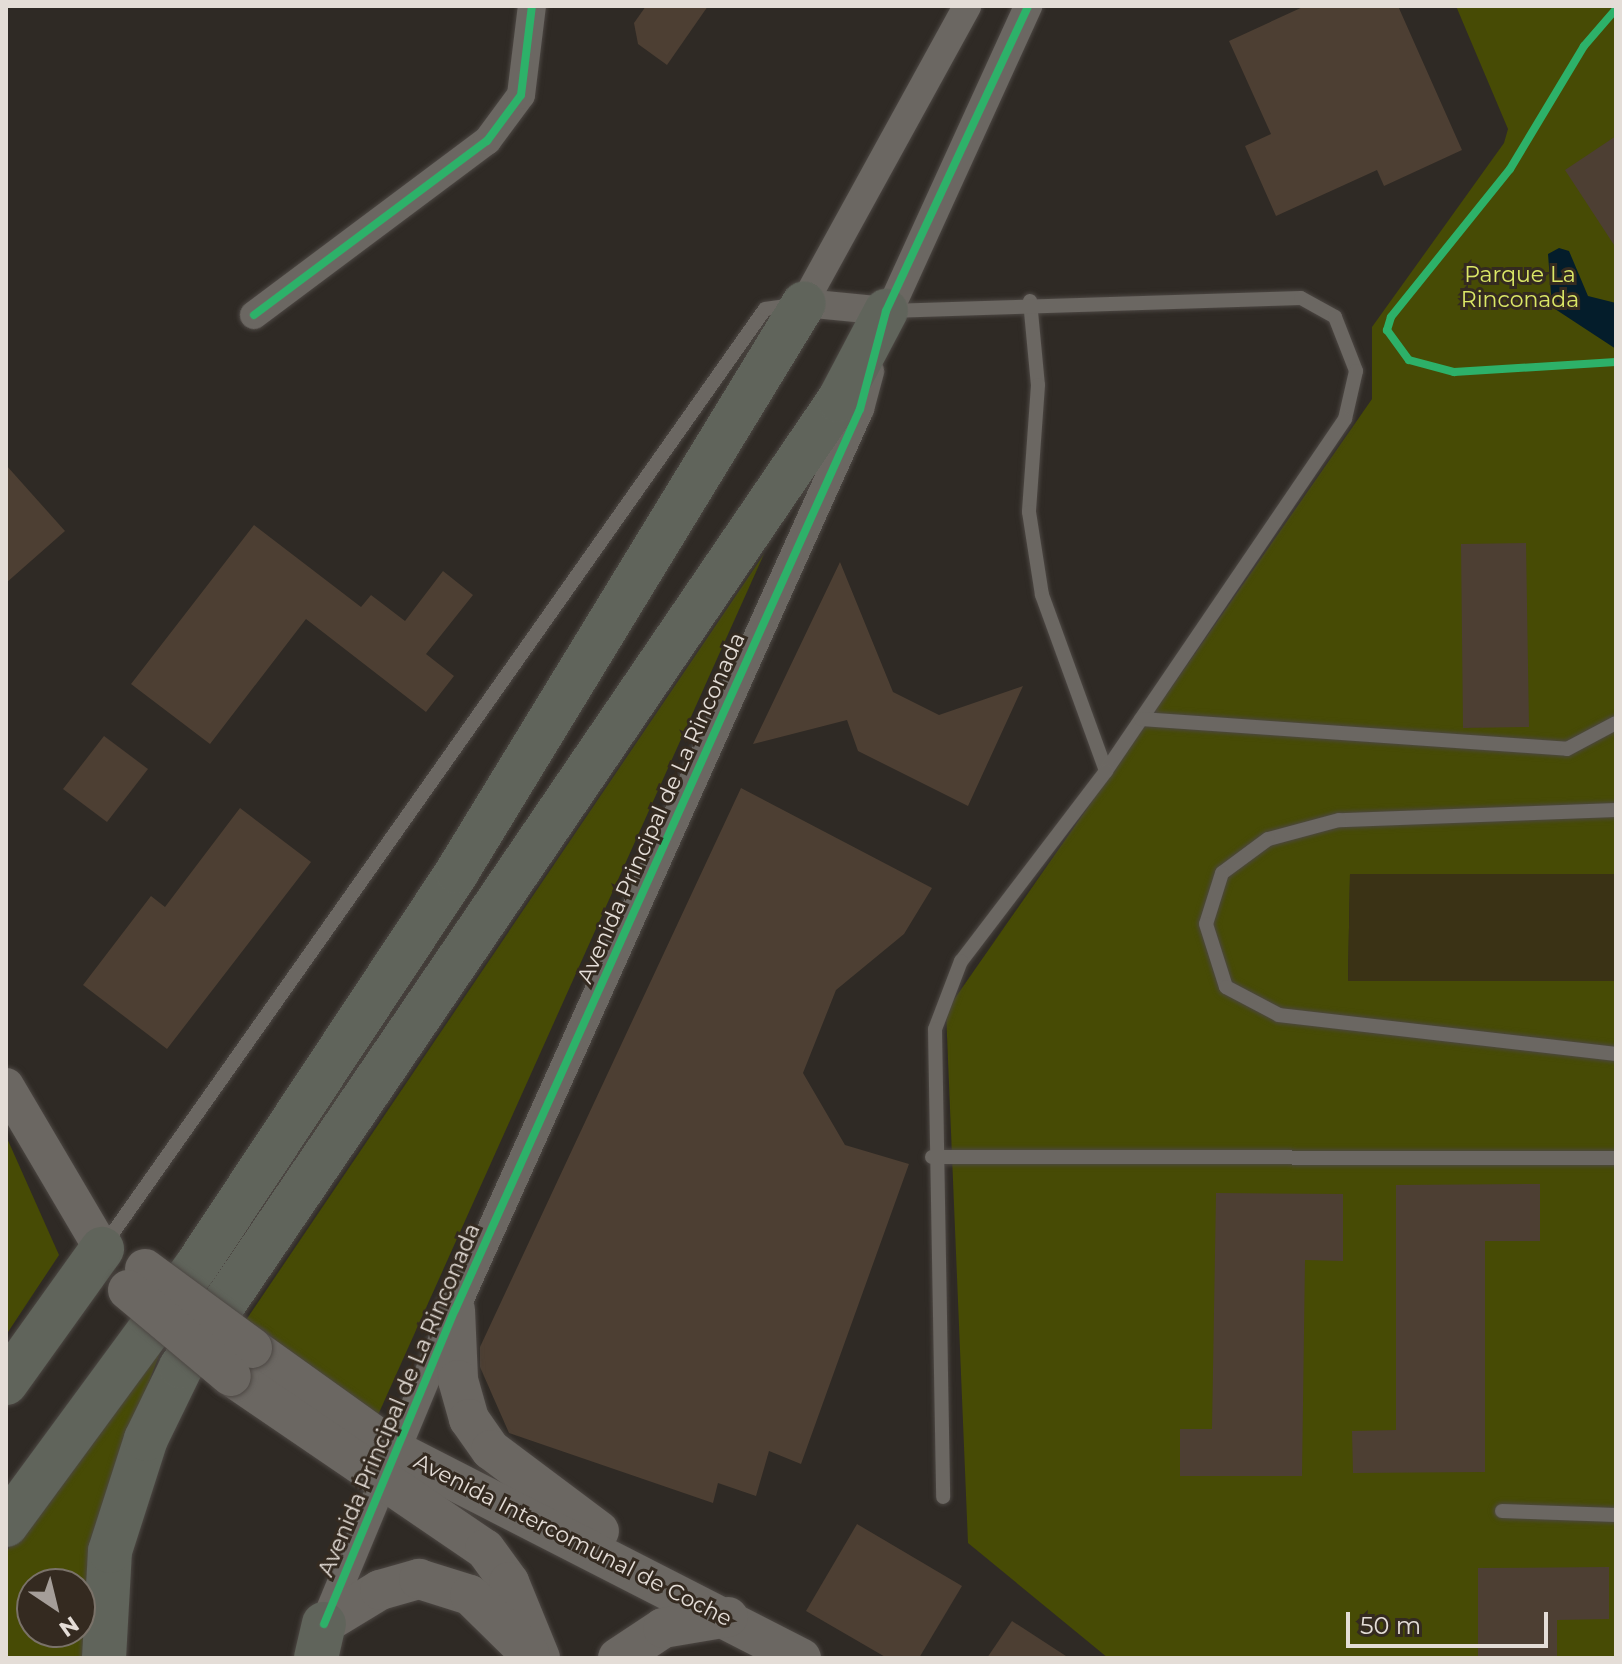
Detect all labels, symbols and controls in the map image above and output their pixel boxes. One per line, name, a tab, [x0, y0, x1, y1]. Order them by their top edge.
park label: Parque La Rinconada	[1461, 261, 1579, 312]
street label: Avenida Principal de La Rinconada	[571, 629, 751, 987]
street label: Avenida Principal de La Rinconada	[312, 1219, 486, 1581]
street label: Avenida Intercomunal de Coche	[410, 1448, 736, 1632]
north arrow	[16, 1568, 96, 1648]
scale bar	[1350, 1596, 1552, 1646]
text: N	[54, 1610, 84, 1643]
text: 50 m	[1360, 1611, 1421, 1640]

